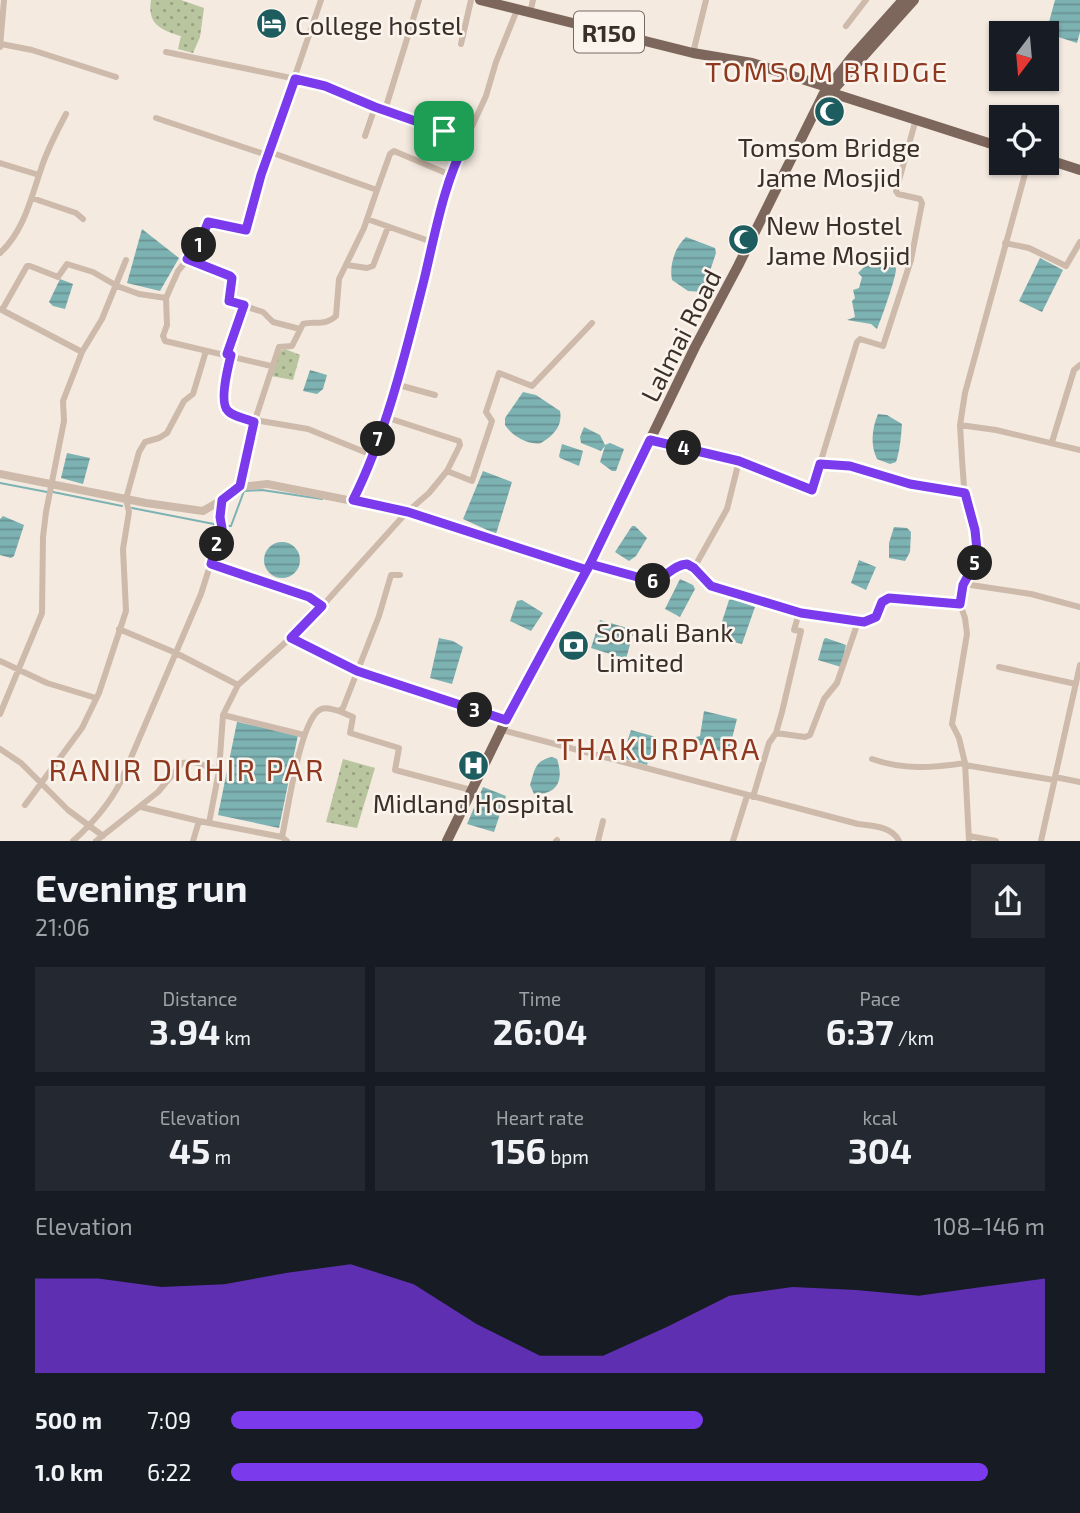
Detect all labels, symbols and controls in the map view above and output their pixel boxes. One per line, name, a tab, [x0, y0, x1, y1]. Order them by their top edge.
hotel icon: College hostel	[255, 7, 289, 41]
place label: College hostel	[295, 9, 463, 40]
road number: R150	[574, 12, 644, 52]
north arrow	[989, 21, 1059, 91]
map controls	[989, 21, 1059, 175]
district label: TOMSOM BRIDGE	[705, 54, 949, 88]
mosque icon: Tomsom Bridge Jame Mosjid	[812, 94, 846, 128]
pin	[414, 101, 474, 161]
button: locate	[989, 105, 1059, 175]
icon: arrive	[425, 112, 463, 150]
place label: Tomsom Bridge Jame Mosjid	[738, 131, 920, 192]
place label: New Hostel Jame Mosjid	[766, 209, 910, 270]
mosque icon: New Hostel Jame Mosjid	[726, 222, 760, 256]
pin: 1	[182, 228, 216, 262]
text: 1	[194, 233, 203, 256]
street label: Lalmai Road	[633, 264, 727, 406]
pin: 7	[360, 422, 396, 457]
text: 7	[372, 427, 383, 450]
pin: 4	[666, 430, 702, 466]
text: 4	[677, 436, 690, 459]
pin: 2	[200, 526, 234, 562]
text: 2	[211, 532, 222, 555]
pin: 5	[958, 546, 992, 580]
text: 5	[969, 551, 980, 574]
pin: 6	[636, 564, 670, 598]
text: 6	[647, 569, 658, 592]
place label: Sonali Bank Limited	[596, 616, 733, 677]
bank icon: Sonali Bank Limited	[556, 629, 590, 663]
pin: 3	[458, 692, 492, 728]
text: 3	[469, 698, 480, 721]
district label: THAKURPARA	[557, 730, 761, 766]
hospital icon: Midland Hospital	[456, 749, 490, 783]
district label: RANIR DIGHIR PAR	[48, 751, 326, 787]
place label: Midland Hospital	[373, 787, 574, 818]
text: Evening run	[35, 864, 248, 910]
button: share	[971, 864, 1045, 938]
text: 21:06	[35, 913, 90, 941]
text: Distance	[162, 987, 238, 1010]
text: Time	[519, 987, 561, 1010]
text: Pace	[860, 987, 900, 1010]
text: 3.94	[149, 1010, 220, 1052]
text: 26:04	[493, 1010, 587, 1052]
text: 6:37	[826, 1010, 894, 1052]
text: km	[220, 1026, 251, 1049]
text: /km	[894, 1026, 934, 1049]
text: Elevation	[160, 1106, 240, 1129]
text: Heart rate	[496, 1106, 584, 1129]
text: kcal	[863, 1106, 897, 1129]
text: 45	[169, 1129, 210, 1171]
text: 156	[491, 1129, 546, 1171]
text: 304	[848, 1129, 912, 1171]
text: m	[210, 1145, 231, 1168]
text: bpm	[546, 1145, 589, 1168]
text: Elevation	[35, 1212, 133, 1240]
text: 108–146 m	[933, 1212, 1045, 1240]
text: 500 m	[35, 1406, 102, 1434]
text: 7:09	[147, 1406, 191, 1434]
text: 1.0 km	[35, 1458, 103, 1486]
text: 6:22	[147, 1458, 191, 1486]

